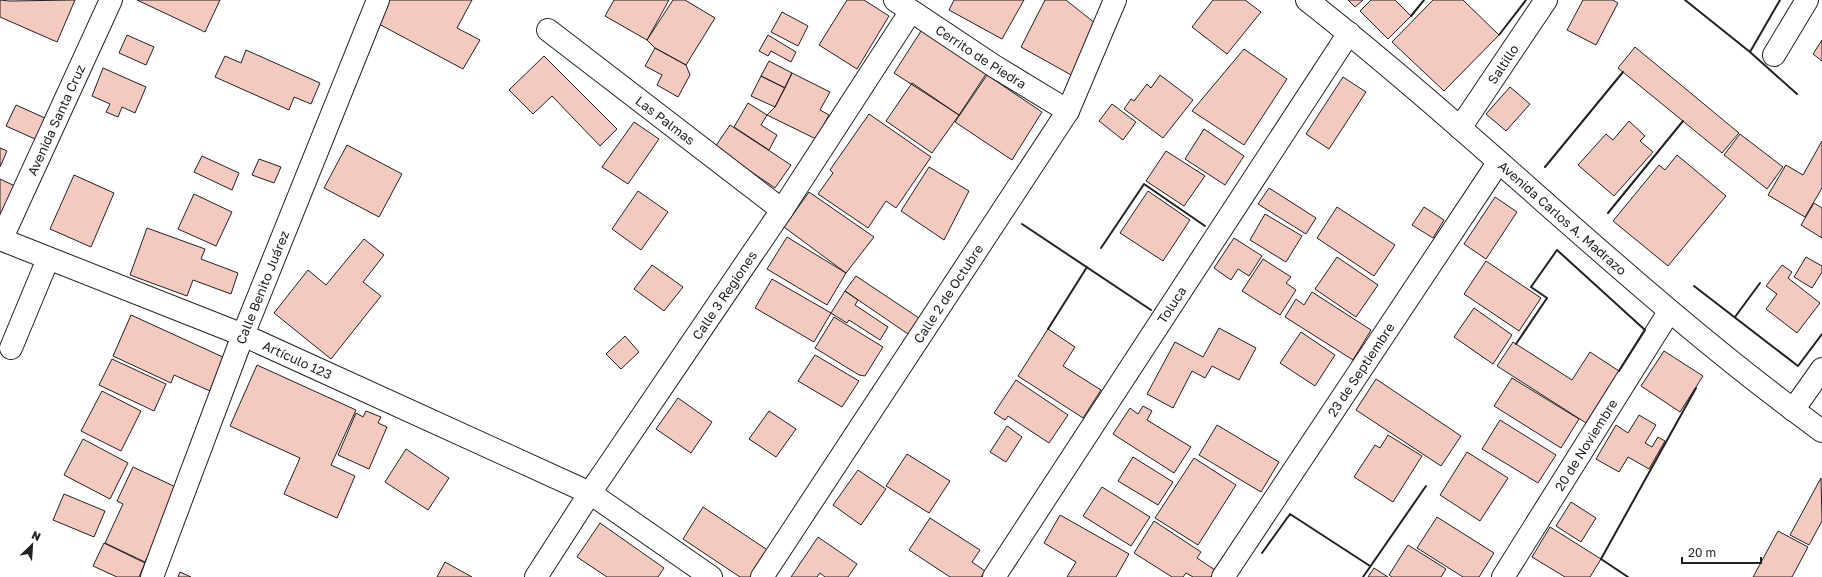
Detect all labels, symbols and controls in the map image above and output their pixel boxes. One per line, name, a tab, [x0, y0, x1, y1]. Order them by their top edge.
street label: Cerrito de Piedra	[933, 21, 1029, 92]
street label: Saltillo	[1484, 41, 1522, 87]
street label: Avenida Santa Cruz	[24, 62, 89, 178]
street label: Las Palmas	[632, 92, 698, 148]
street label: Avenida Carlos A. Madrazo	[1495, 157, 1630, 279]
street label: Calle Benito Juárez	[232, 228, 292, 346]
street label: Calle 2 de Octubre	[910, 241, 986, 346]
street label: Calle 3 Regiones	[688, 247, 760, 343]
street label: Toluca	[1154, 283, 1190, 326]
street label: 23 de Septiembre	[1324, 320, 1398, 420]
street label: Artículo 123	[260, 337, 334, 382]
street label: 20 de Noviembre	[1551, 396, 1621, 494]
north arrow	[12, 525, 52, 565]
text: N	[30, 528, 43, 543]
scale bar	[1682, 539, 1761, 565]
text: 20 m	[1688, 545, 1716, 560]

